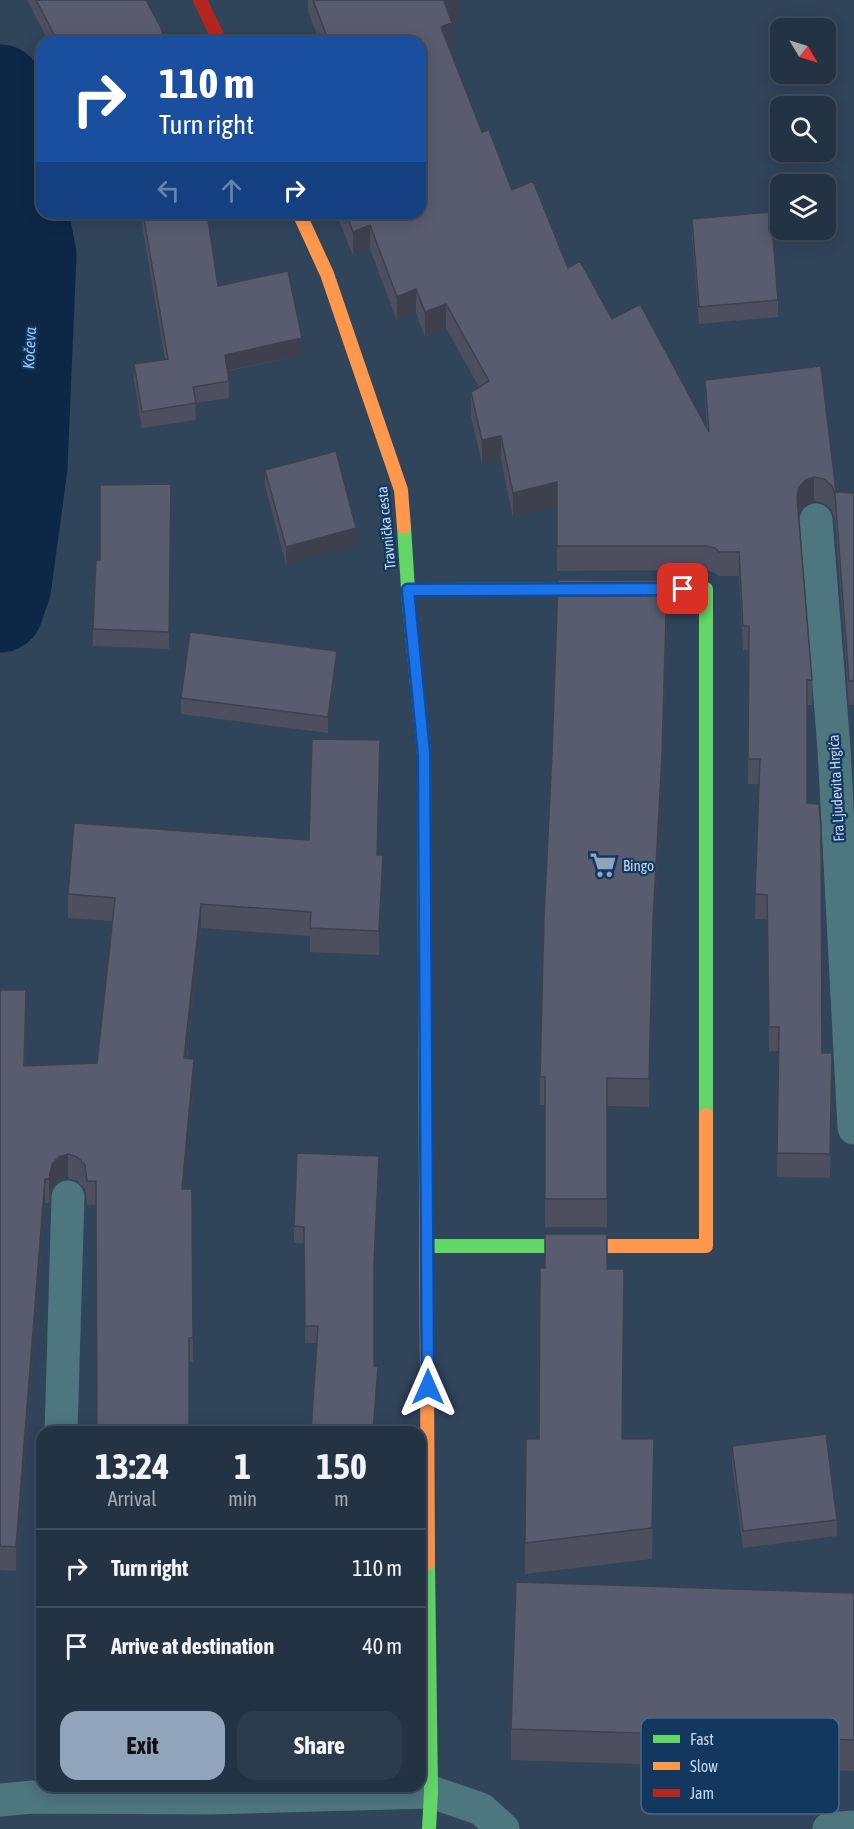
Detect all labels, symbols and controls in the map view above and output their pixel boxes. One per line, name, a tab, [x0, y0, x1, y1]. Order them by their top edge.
north arrow	[770, 18, 836, 84]
map controls	[770, 18, 836, 240]
text: 110 m	[159, 59, 254, 107]
icon: right	[60, 60, 138, 138]
button: search	[770, 96, 836, 162]
text: Turn right	[159, 109, 254, 140]
icon: left	[152, 174, 185, 207]
icon: ahead	[215, 174, 248, 207]
icon: right	[278, 174, 311, 207]
button: layers	[770, 174, 836, 240]
water label: Kočeva	[19, 326, 39, 369]
street label: Travnička cesta	[373, 485, 399, 571]
pin	[657, 563, 708, 614]
icon: arrive	[666, 572, 699, 605]
street label: Fra Ljudevita Hrgića	[825, 734, 847, 842]
supermarket icon: Bingo	[588, 850, 618, 880]
place label: Bingo	[623, 857, 654, 874]
position arrow	[396, 1355, 460, 1419]
text: 13:24	[95, 1445, 169, 1487]
text: 1	[234, 1445, 251, 1487]
text: 150	[316, 1445, 367, 1487]
text: Arrival	[108, 1487, 157, 1510]
text: min	[228, 1487, 257, 1510]
text: m	[334, 1487, 349, 1510]
icon: right	[60, 1552, 93, 1585]
text: Turn right	[111, 1555, 188, 1581]
text: 110 m	[352, 1555, 402, 1581]
icon: arrive	[60, 1630, 93, 1663]
text: Arrive at destination	[111, 1633, 274, 1659]
text: 40 m	[362, 1633, 402, 1659]
button: Exit	[60, 1711, 225, 1780]
button: Share	[237, 1711, 402, 1780]
legend	[641, 1718, 839, 1814]
text: Fast	[690, 1730, 714, 1748]
text: Slow	[690, 1757, 718, 1775]
text: Jam	[690, 1784, 714, 1802]

